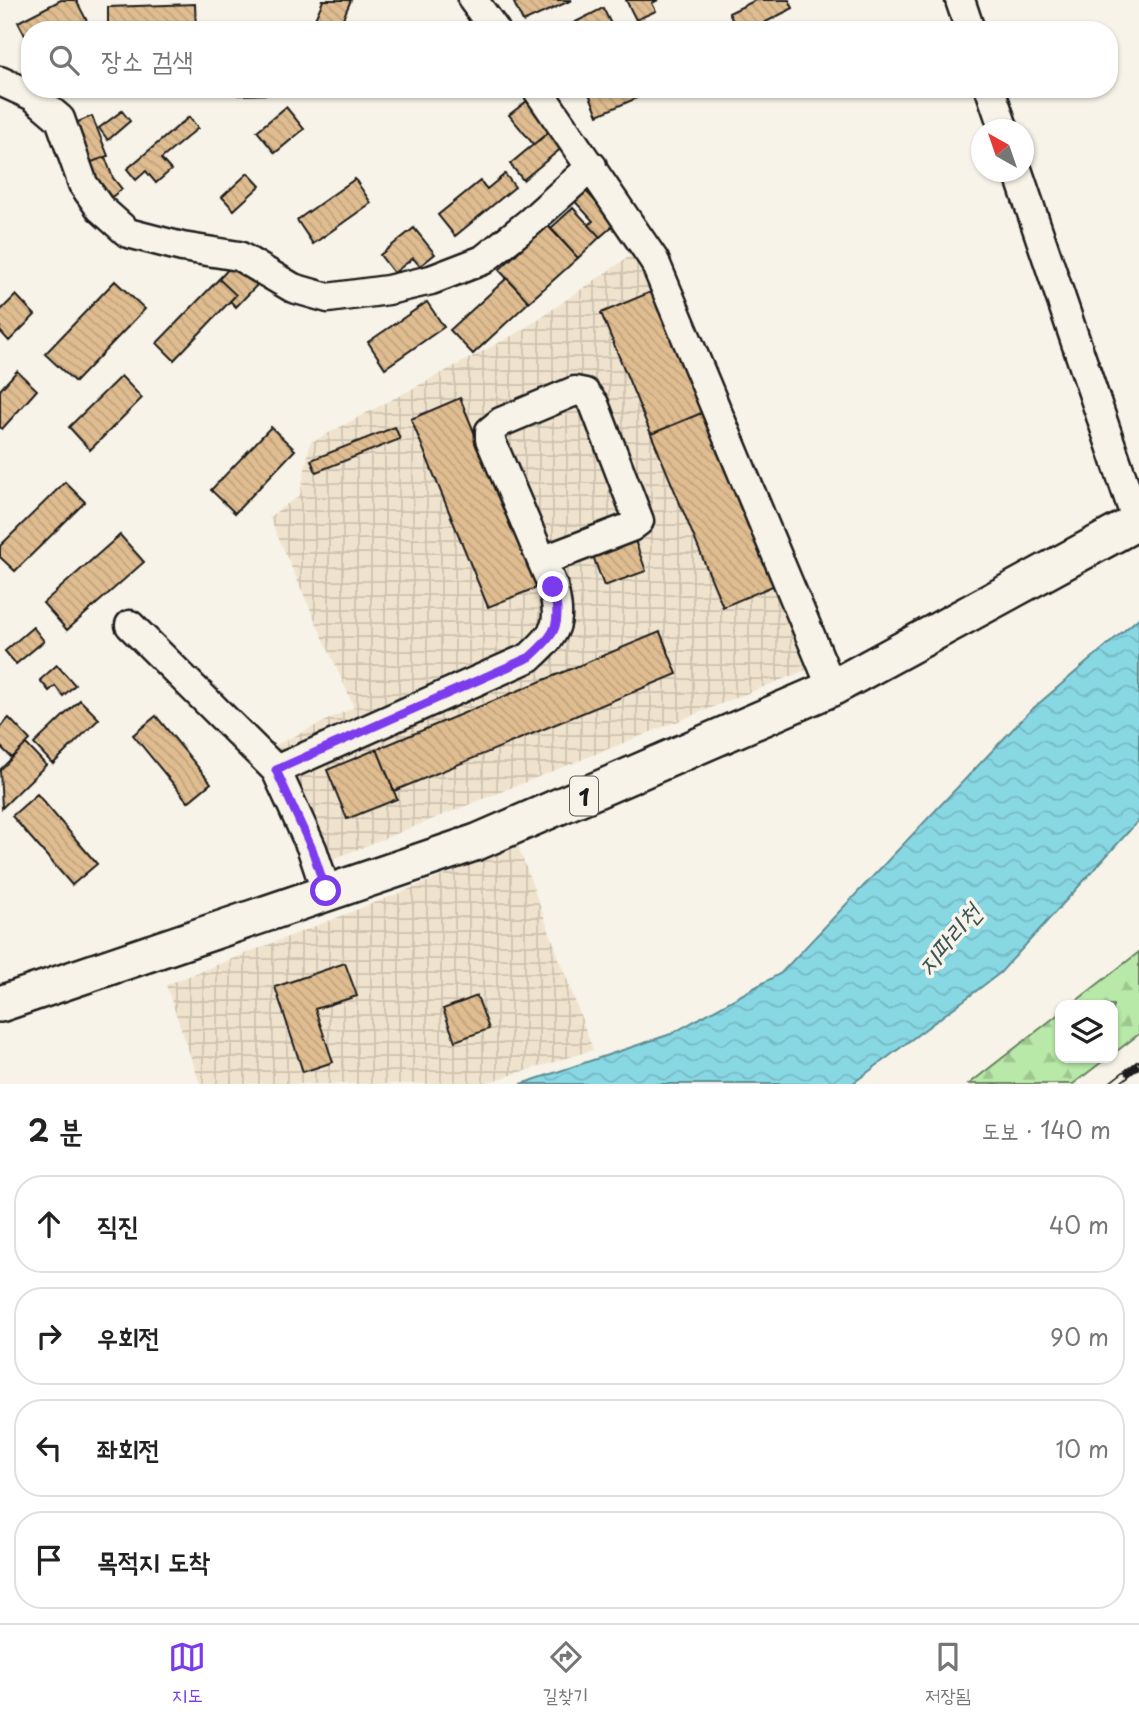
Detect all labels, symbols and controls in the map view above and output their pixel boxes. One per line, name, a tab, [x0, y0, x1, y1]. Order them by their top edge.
search box	[21, 21, 1118, 98]
text: 장소 검색	[101, 40, 193, 79]
icon: search	[45, 41, 83, 79]
north arrow	[971, 119, 1034, 182]
route end	[537, 571, 568, 602]
road number: 1	[570, 776, 598, 816]
route start	[310, 875, 341, 906]
water label: 지파리천	[906, 892, 992, 984]
map controls	[1055, 1000, 1118, 1063]
button: layers	[1055, 1000, 1118, 1063]
text: 2 분	[28, 1107, 83, 1152]
text: 도보 · 140 m	[982, 1112, 1111, 1147]
icon: ahead	[30, 1205, 68, 1243]
text: 직진	[97, 1205, 139, 1244]
text: 40 m	[1049, 1207, 1109, 1242]
icon: right	[30, 1317, 68, 1355]
text: 우회전	[97, 1317, 160, 1356]
text: 90 m	[1050, 1319, 1109, 1354]
icon: left	[30, 1429, 68, 1467]
text: 좌회전	[97, 1429, 160, 1468]
text: 10 m	[1055, 1431, 1109, 1466]
icon: arrive	[30, 1541, 68, 1579]
text: 목적지 도착	[97, 1541, 210, 1580]
tab: 지도	[168, 1638, 206, 1709]
tab: 길찾기	[543, 1638, 588, 1709]
tab: 저장됨	[925, 1638, 971, 1709]

